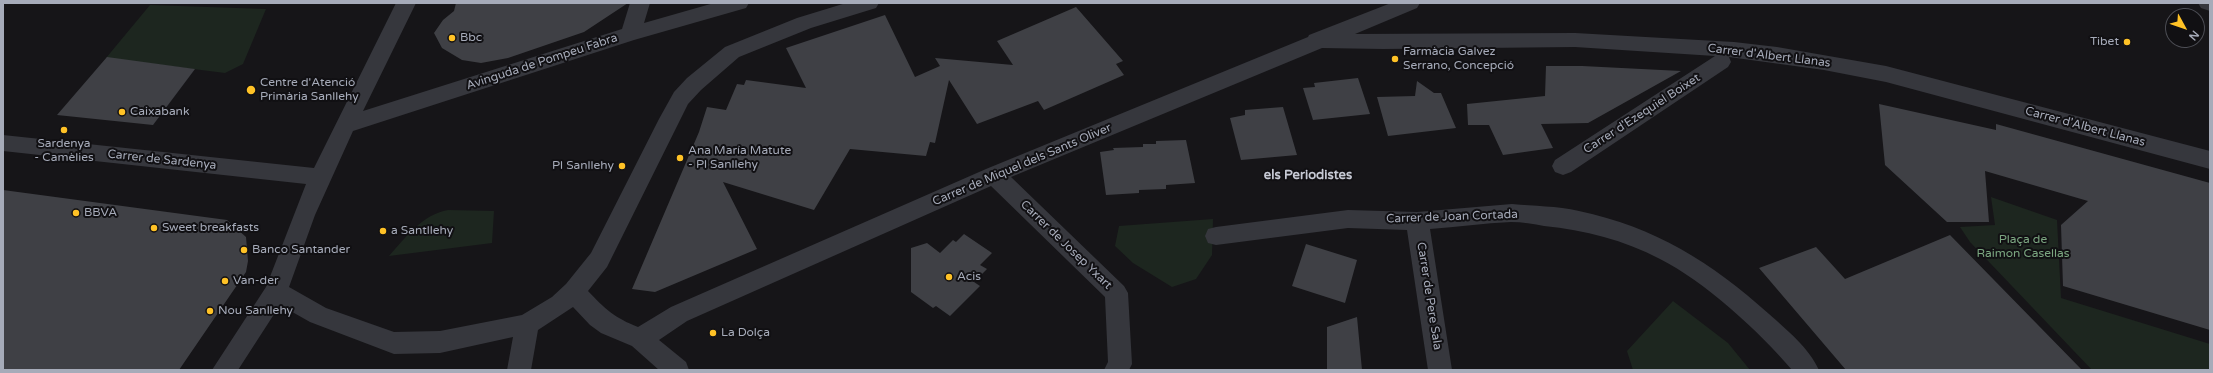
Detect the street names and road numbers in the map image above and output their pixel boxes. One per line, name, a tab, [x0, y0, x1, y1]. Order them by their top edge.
street label: Avinguda de Pompeu Fabra	[465, 31, 619, 93]
street label: Carrer d'Albert Llanas	[1707, 41, 1831, 71]
street label: Carrer d'Ezequiel Boixet	[1581, 71, 1703, 157]
street label: Carrer d'Albert Llanas	[2023, 104, 2147, 150]
street label: Carrer de Miquel dels Sants Oliver	[931, 121, 1113, 209]
street label: Carrer de Sardenya	[107, 147, 217, 173]
street label: Carrer de Josep Yxart	[1017, 198, 1115, 292]
street label: Carrer de Joan Cortada	[1386, 208, 1518, 226]
street label: Carrer de Pere Sala	[1413, 241, 1445, 351]

